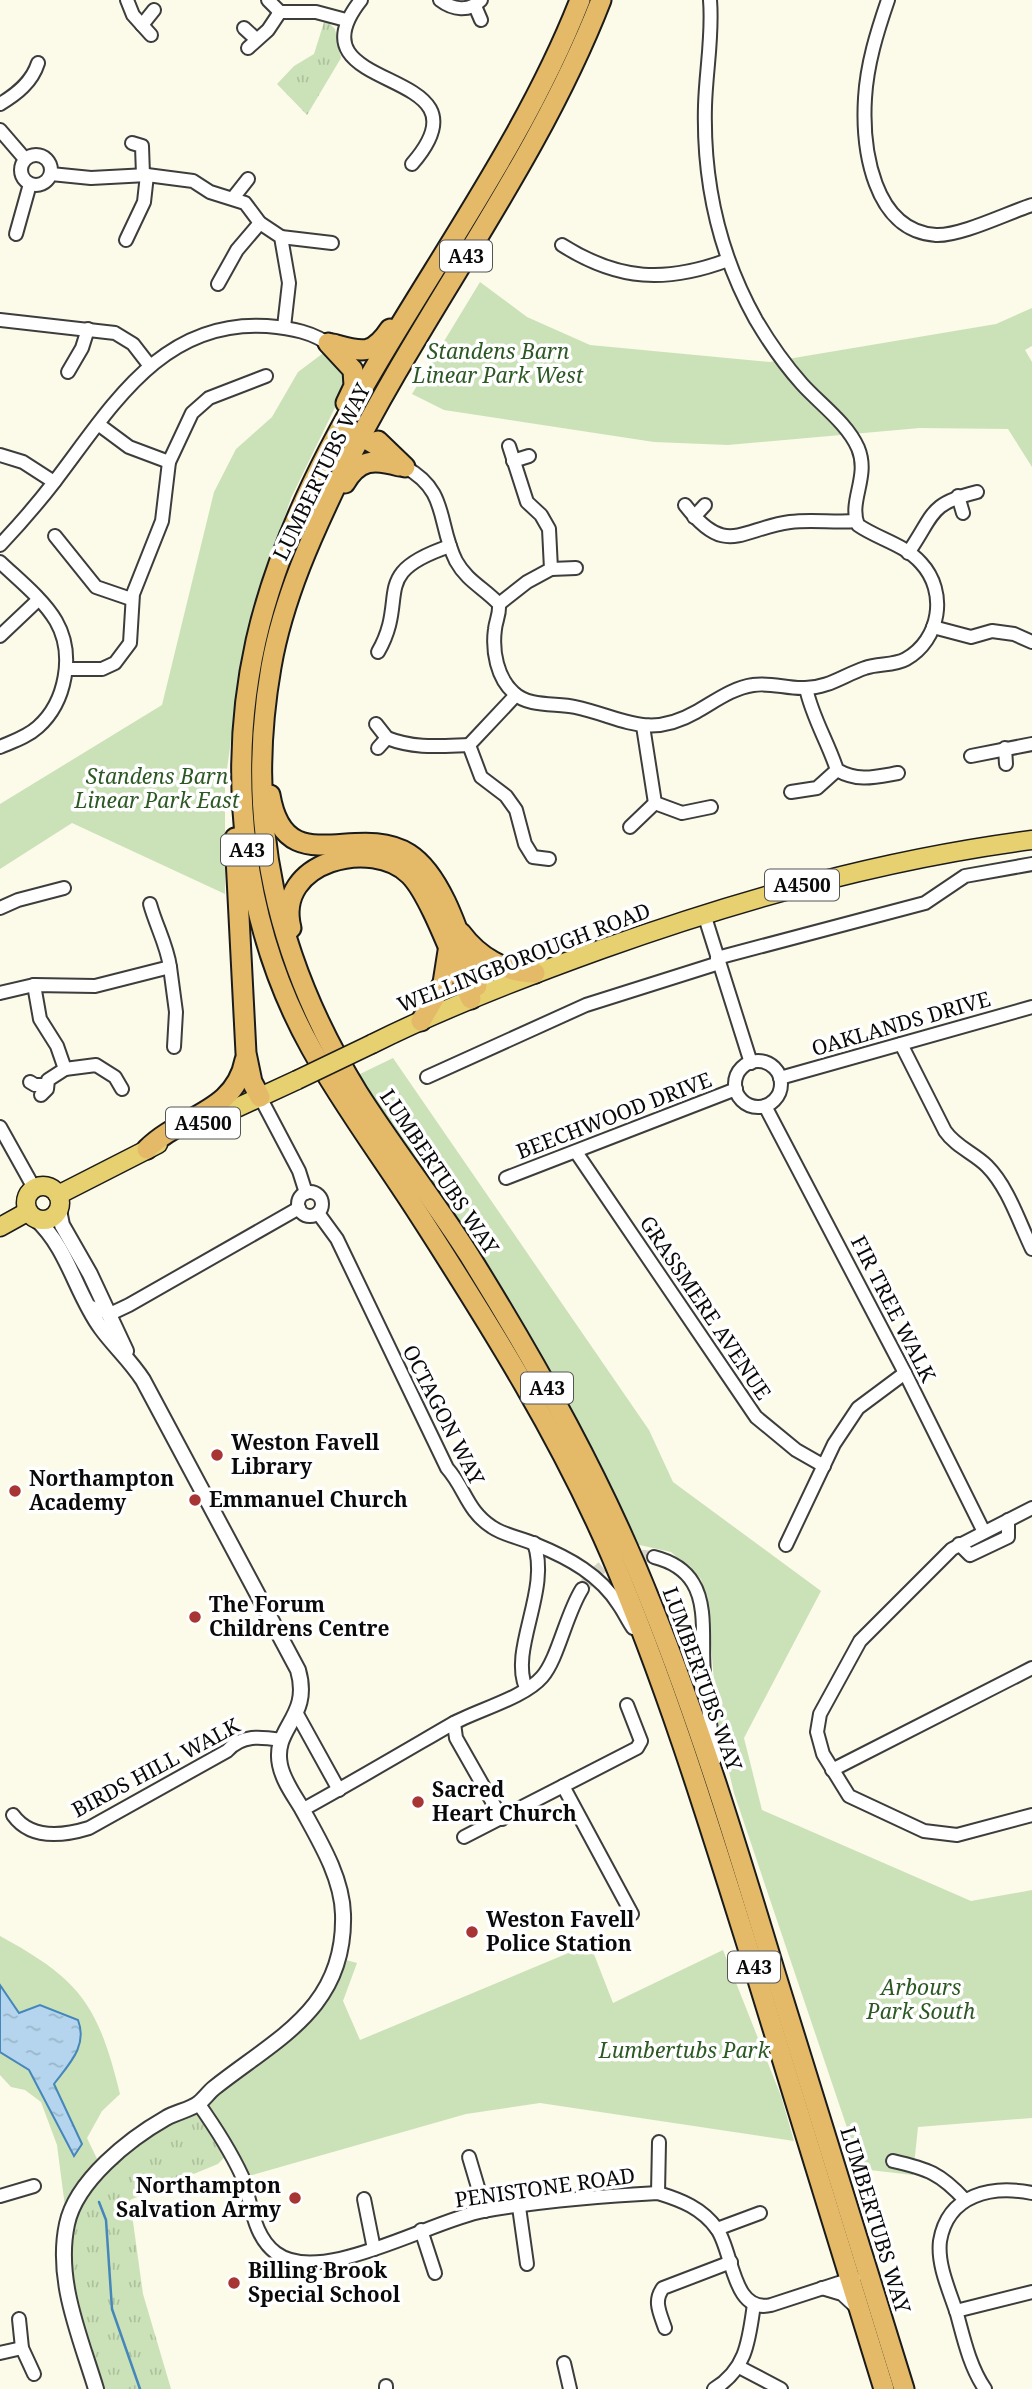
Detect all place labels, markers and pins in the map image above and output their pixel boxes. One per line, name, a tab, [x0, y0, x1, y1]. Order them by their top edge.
place label: Weston Favell Library	[231, 1428, 380, 1480]
marker: Weston Favell Library	[209, 1447, 225, 1463]
place label: Northampton Academy	[29, 1464, 174, 1516]
marker: Northampton Academy	[7, 1483, 23, 1499]
place label: Emmanuel Church	[209, 1485, 408, 1513]
marker: Emmanuel Church	[187, 1492, 203, 1508]
place label: The Forum Childrens Centre	[209, 1590, 390, 1642]
marker: The Forum Childrens Centre	[187, 1609, 203, 1625]
place label: Sacred Heart Church	[432, 1775, 577, 1827]
marker: Sacred Heart Church	[410, 1794, 426, 1810]
place label: Weston Favell Police Station	[486, 1905, 635, 1957]
marker: Weston Favell Police Station	[464, 1924, 480, 1940]
place label: Northampton Salvation Army	[116, 2171, 282, 2223]
marker: Northampton Salvation Army	[287, 2190, 303, 2206]
place label: Billing Brook Special School	[248, 2256, 401, 2308]
marker: Billing Brook Special School	[226, 2275, 242, 2291]

